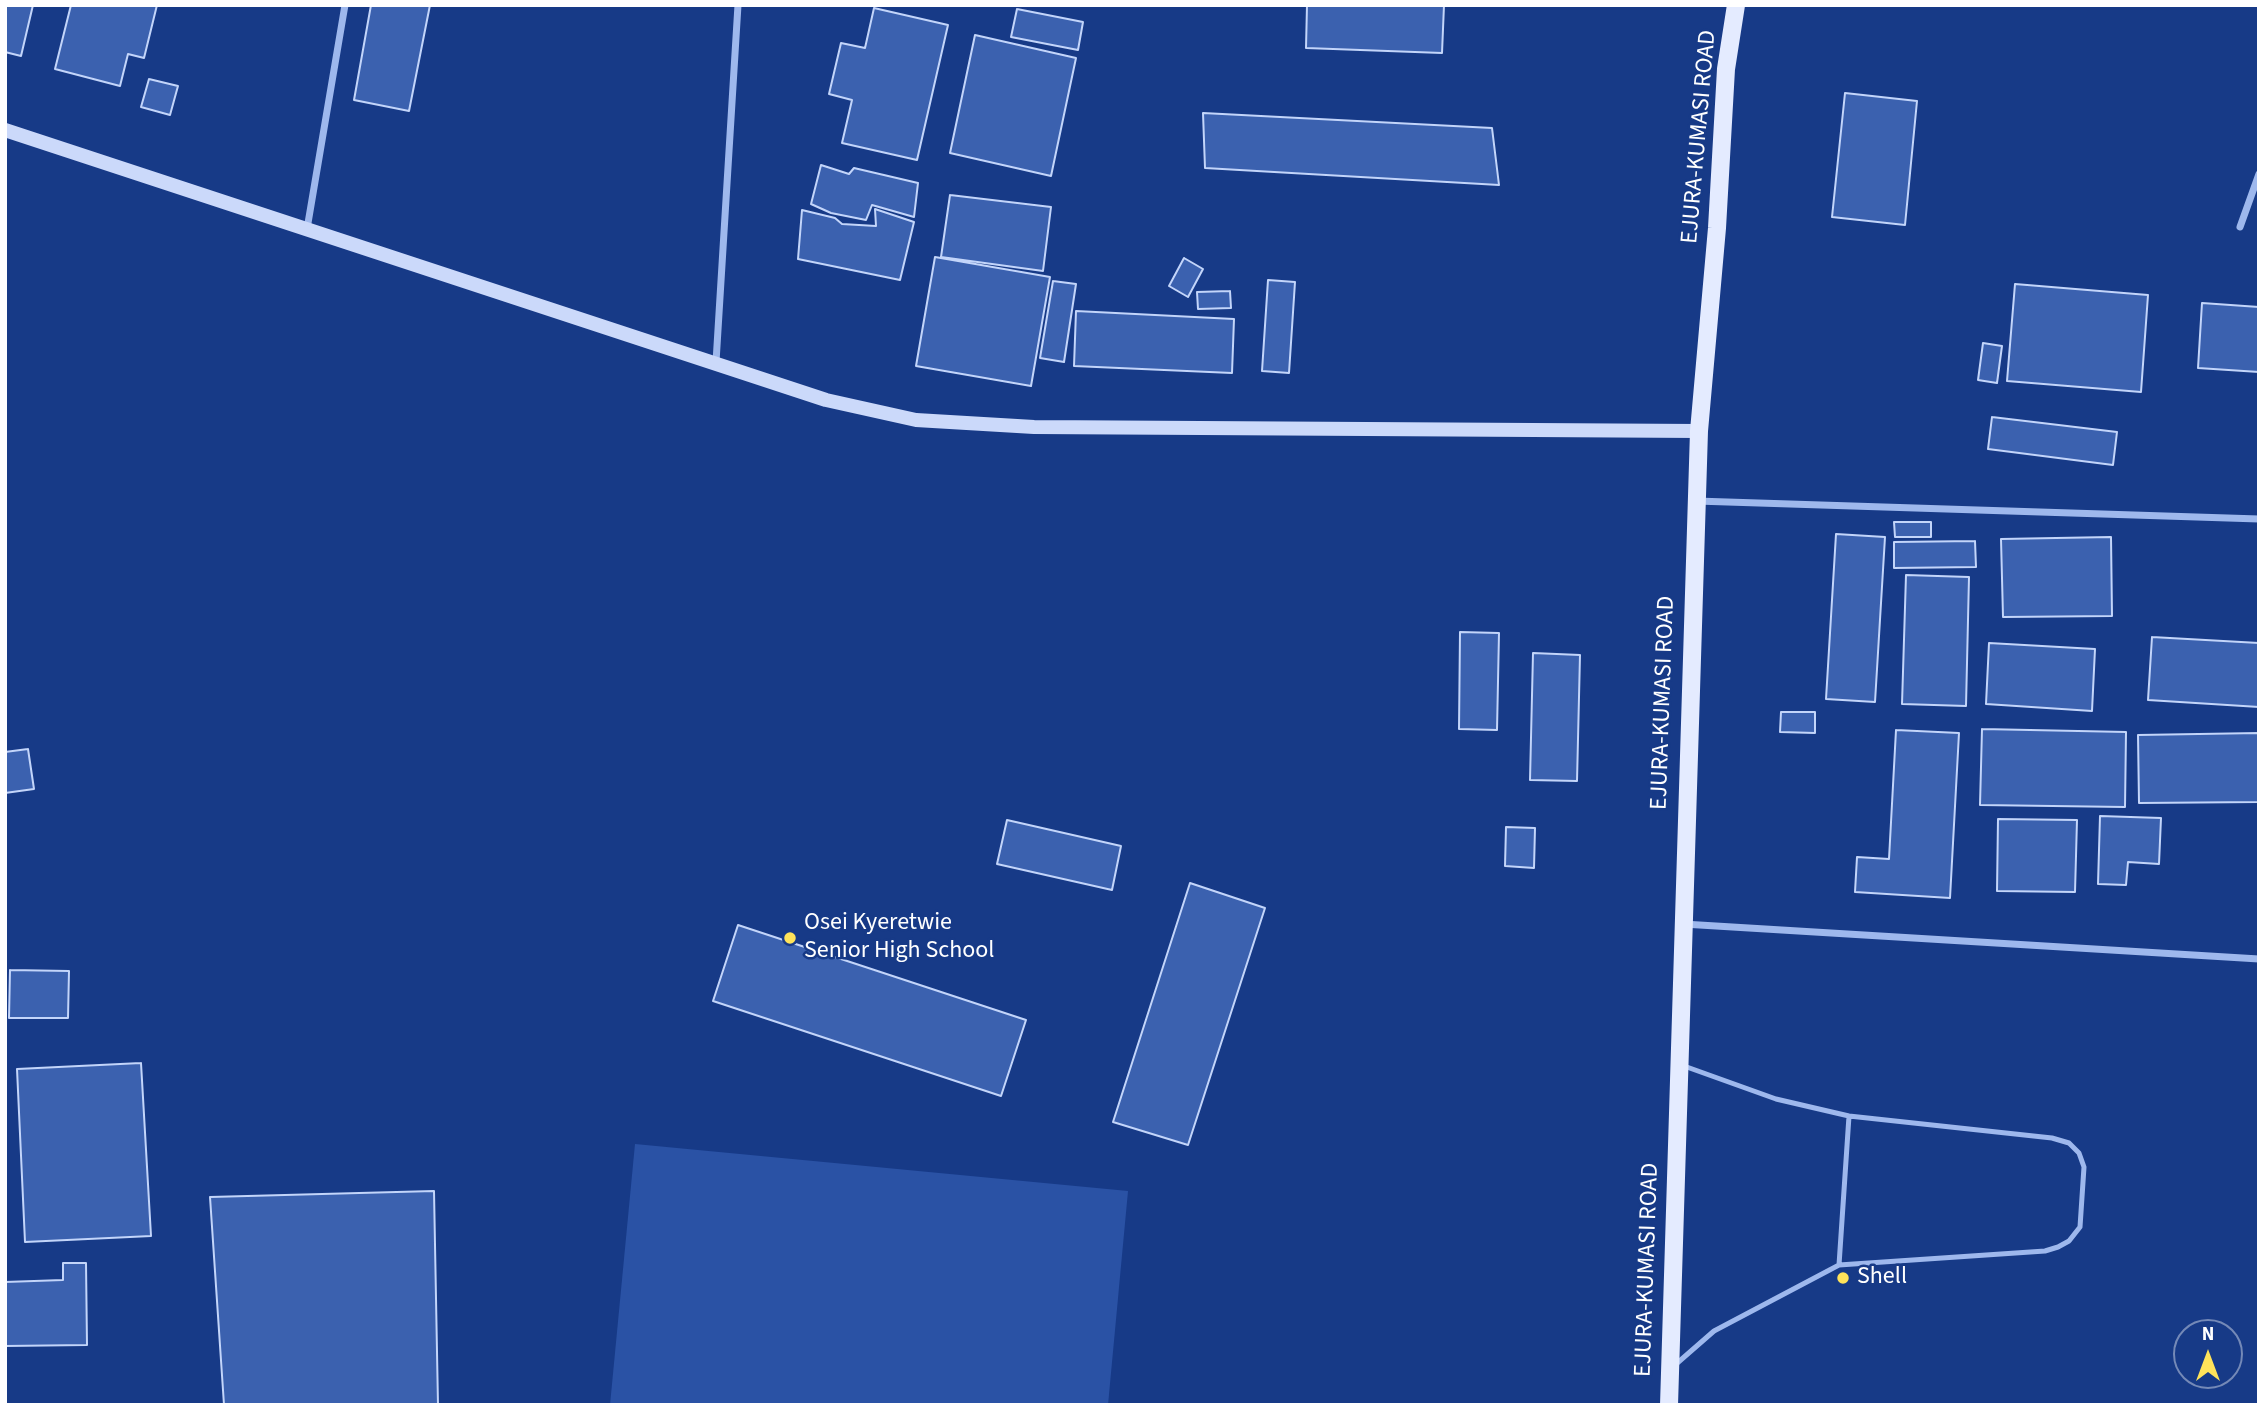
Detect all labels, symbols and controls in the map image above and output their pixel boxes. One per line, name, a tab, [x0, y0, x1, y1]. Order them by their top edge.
street label: EJURA-KUMASI ROAD	[1676, 29, 1724, 245]
street label: EJURA-KUMASI ROAD	[1646, 595, 1682, 811]
place label: Osei Kyeretwie Senior High School	[804, 910, 994, 966]
marker: Osei Kyeretwie Senior High School	[782, 930, 798, 946]
street label: EJURA-KUMASI ROAD	[1630, 1162, 1666, 1378]
place label: Shell	[1857, 1264, 1907, 1292]
marker: Shell	[1835, 1270, 1851, 1286]
north arrow	[2173, 1319, 2243, 1389]
text: N	[2202, 1321, 2214, 1348]

